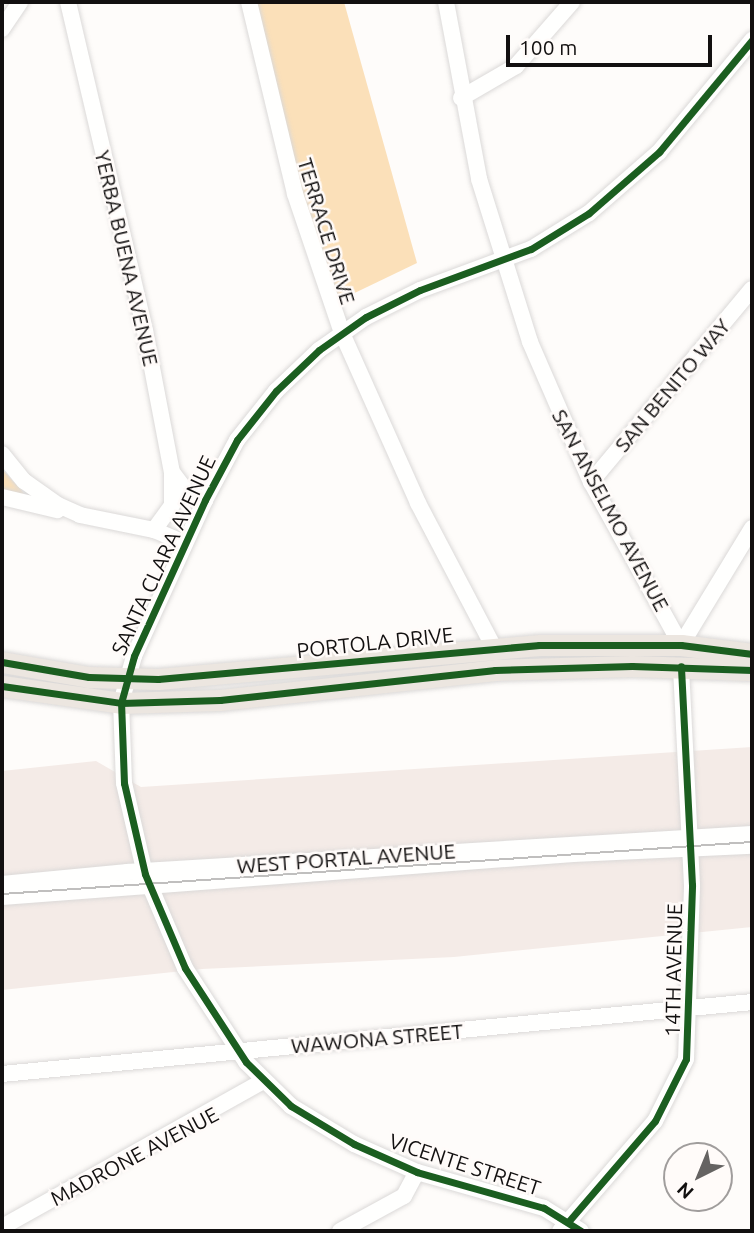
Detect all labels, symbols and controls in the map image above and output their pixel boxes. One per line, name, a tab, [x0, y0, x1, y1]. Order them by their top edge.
scale bar	[509, 21, 716, 65]
text: 100 m	[519, 35, 577, 59]
street label: YERBA BUENA AVENUE	[90, 148, 164, 368]
street label: TERRACE DRIVE	[293, 155, 361, 307]
street label: SAN BENITO WAY	[609, 313, 735, 457]
street label: SAN ANSELMO AVENUE	[547, 405, 675, 615]
street label: SANTA CLARA AVENUE	[106, 451, 220, 659]
street label: PORTOLA DRIVE	[295, 621, 455, 663]
street label: WEST PORTAL AVENUE	[236, 838, 456, 878]
street label: 14TH AVENUE	[659, 903, 687, 1037]
street label: WAWONA STREET	[290, 1018, 464, 1058]
street label: MADRONE AVENUE	[46, 1101, 222, 1211]
street label: VICENTE STREET	[386, 1128, 544, 1200]
north arrow	[663, 1142, 733, 1212]
text: N	[672, 1178, 698, 1204]

